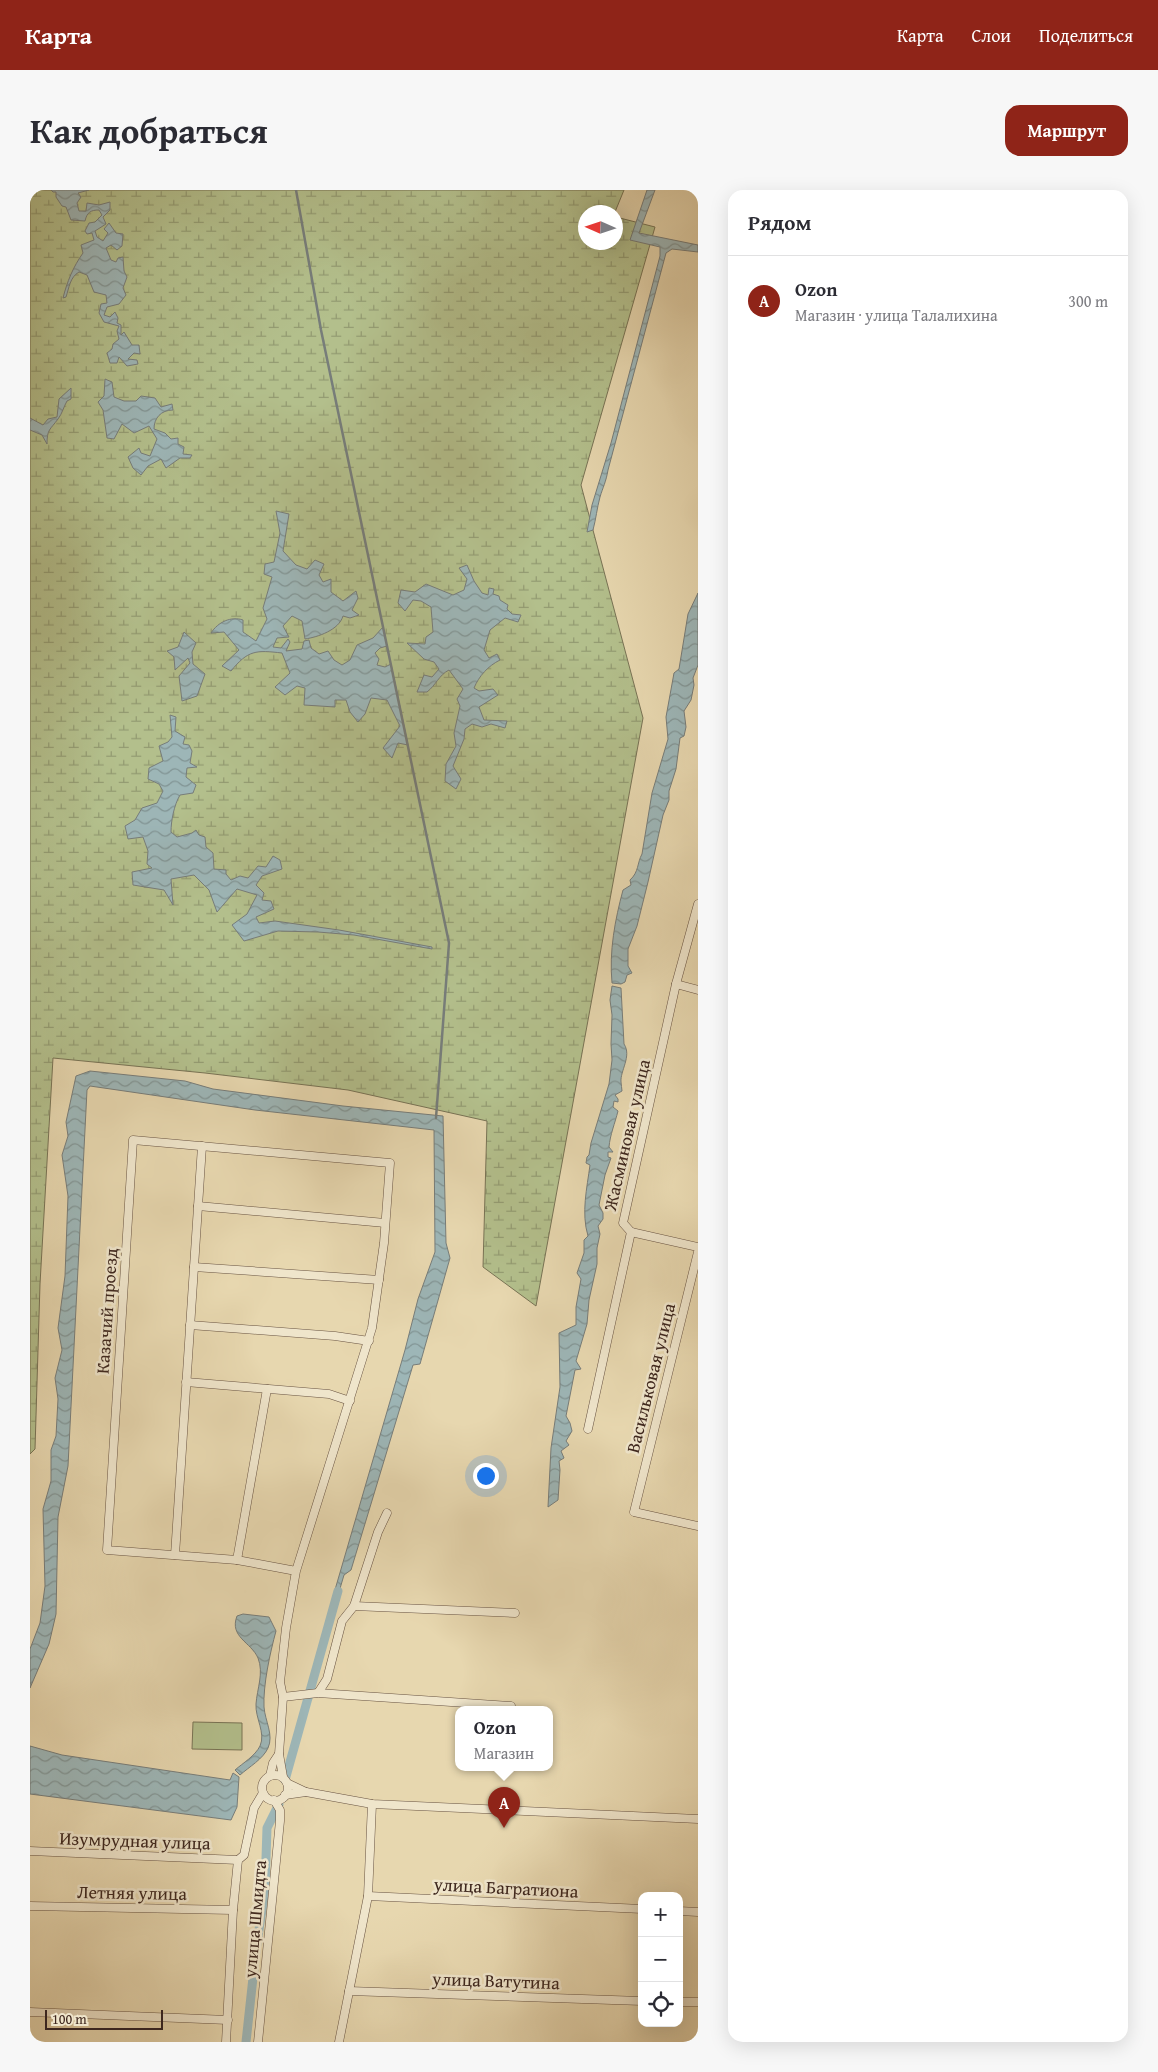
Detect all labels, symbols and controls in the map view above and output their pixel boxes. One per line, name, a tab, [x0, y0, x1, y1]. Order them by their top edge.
text: Карта	[25, 18, 92, 53]
text: Карта	[897, 22, 944, 49]
text: Слои	[972, 22, 1011, 49]
text: Поделиться	[1039, 22, 1133, 49]
text: Как добраться	[30, 105, 268, 156]
button: Маршрут	[1005, 105, 1128, 156]
north arrow	[578, 205, 623, 250]
text: Рядом	[748, 207, 811, 238]
text: Ozon	[795, 275, 837, 303]
text: A	[759, 289, 769, 313]
text: 300 m	[1068, 289, 1108, 313]
text: Магазин · улица Талалихина	[795, 303, 998, 327]
street label: Жасминовая улица	[596, 1056, 657, 1214]
street label: Казачий проезд	[89, 1247, 124, 1375]
street label: Васильковая улица	[619, 1300, 682, 1456]
your location	[473, 1463, 499, 1489]
popup	[455, 1706, 553, 1771]
text: Ozon	[474, 1713, 516, 1741]
text: Магазин	[474, 1741, 534, 1765]
pin: A	[488, 1787, 520, 1828]
street label: Изумрудная улица	[59, 1824, 212, 1857]
street label: улица Шмидта	[236, 1858, 273, 1980]
street label: улица Багратиона	[432, 1870, 579, 1905]
street label: Летняя улица	[77, 1878, 188, 1907]
map controls	[638, 1892, 683, 2027]
button: +	[638, 1892, 683, 1937]
button: −	[638, 1937, 683, 1982]
street label: улица Ватутина	[431, 1965, 561, 1996]
button: locate	[638, 1982, 683, 2027]
scale bar	[45, 2007, 162, 2030]
text: 100 m	[52, 2009, 87, 2029]

